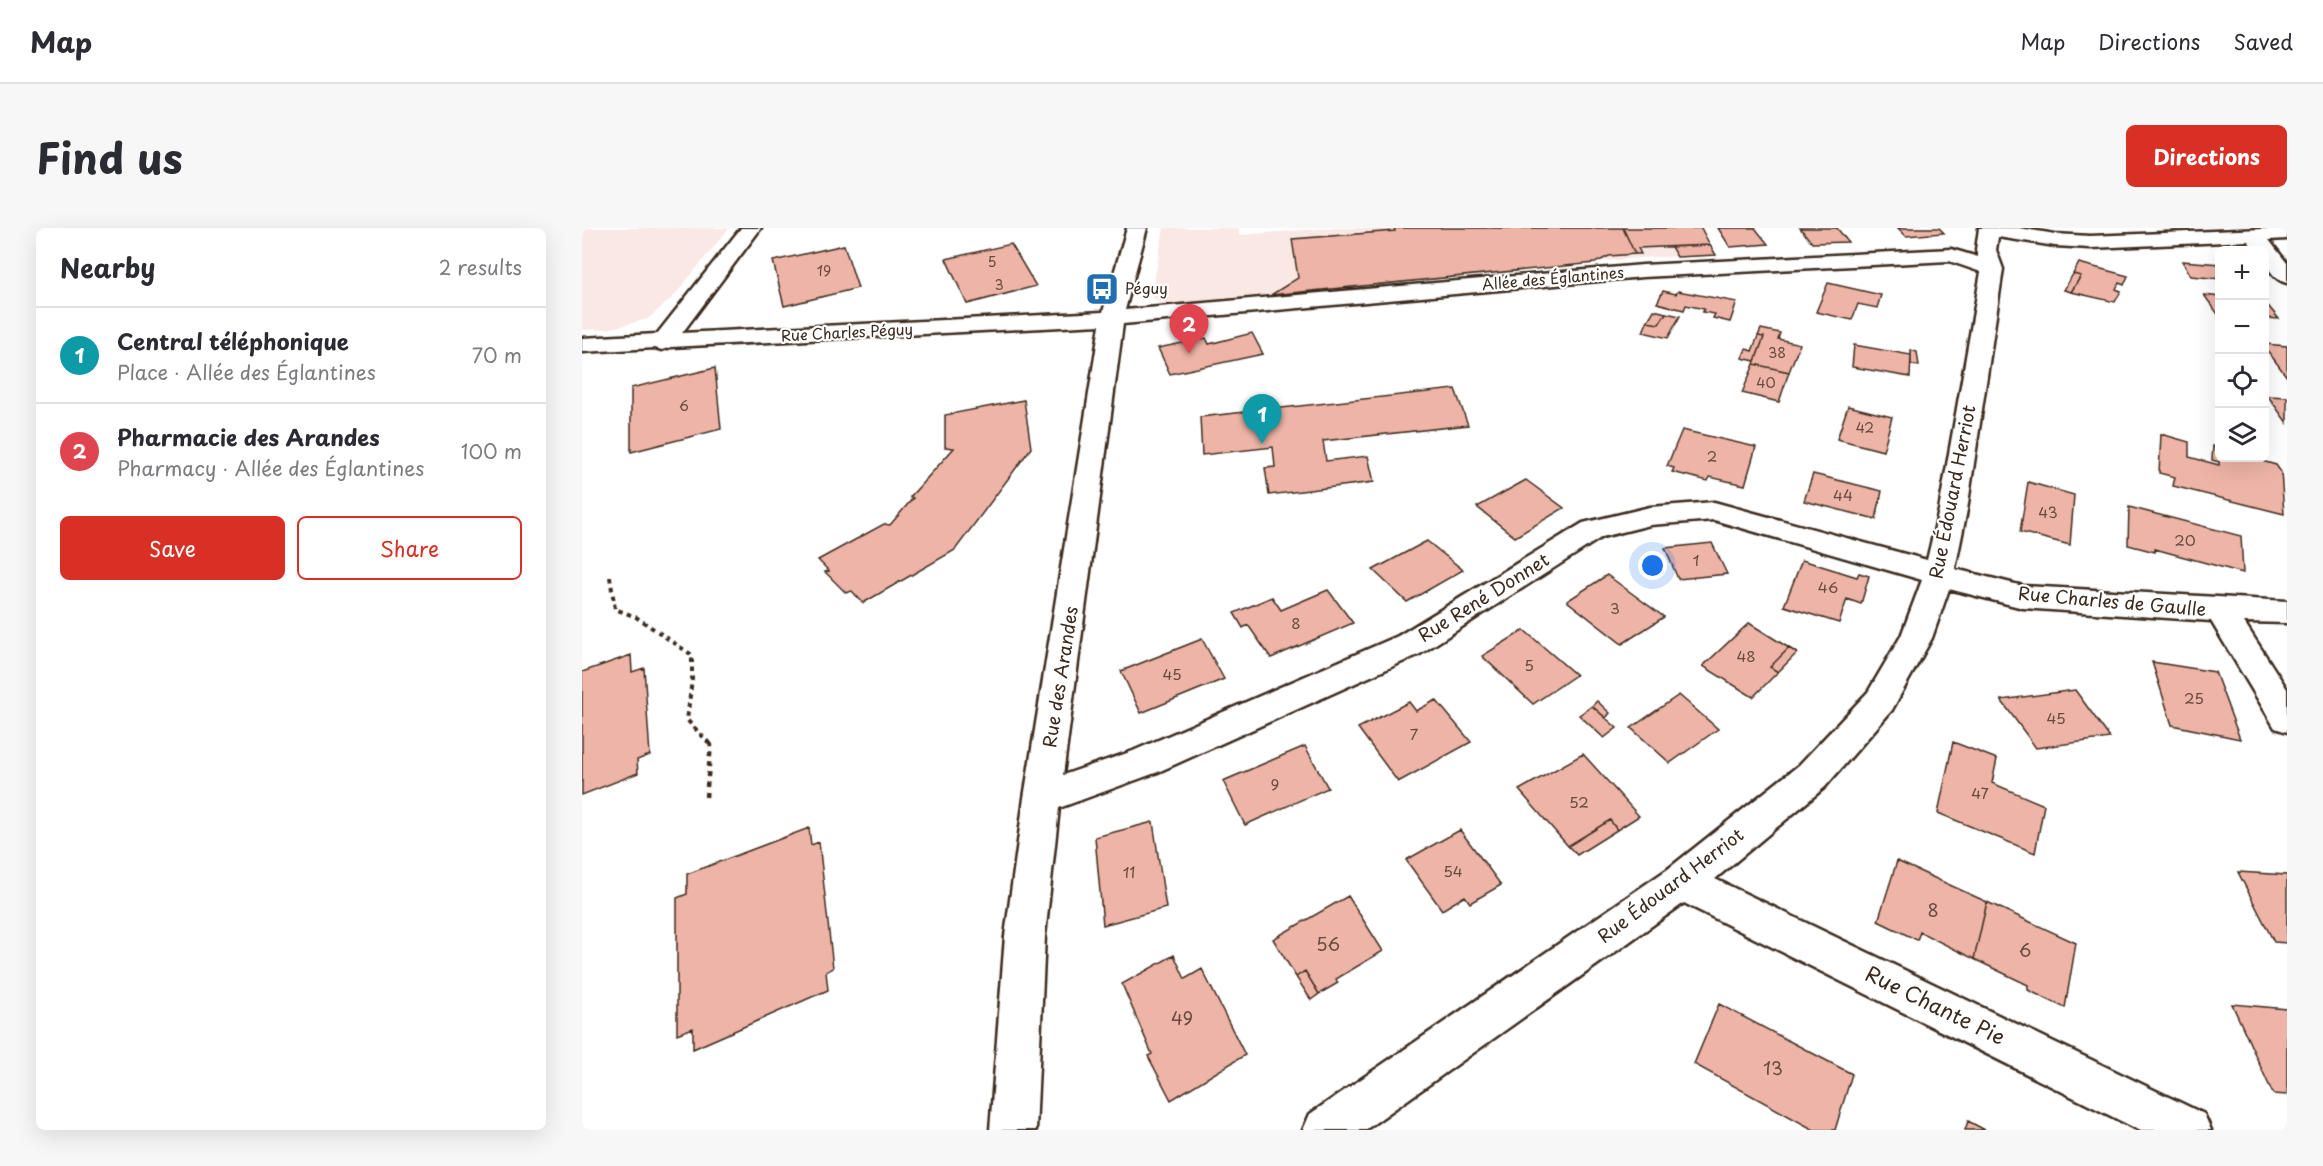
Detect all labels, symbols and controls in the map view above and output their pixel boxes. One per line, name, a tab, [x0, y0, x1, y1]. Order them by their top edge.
text: Map	[30, 20, 92, 63]
text: Map	[2020, 25, 2065, 57]
text: Directions	[2098, 25, 2200, 57]
text: Saved	[2233, 25, 2293, 57]
text: Find us	[36, 125, 183, 188]
button: Directions	[2126, 125, 2287, 187]
map controls	[2215, 246, 2269, 462]
button: +	[2215, 246, 2269, 300]
text: Nearby	[60, 248, 155, 287]
house number: 5	[987, 251, 997, 272]
text: 2 results	[439, 252, 522, 282]
house number: 19	[817, 260, 831, 281]
street label: Allée des Églantines	[1481, 260, 1625, 295]
bus stop icon: Péguy	[1084, 271, 1120, 307]
house number: 3	[994, 274, 1004, 295]
place label: Péguy	[1125, 276, 1168, 299]
button: −	[2215, 300, 2269, 354]
pin: 2	[1170, 304, 1208, 354]
street label: Rue Charles Péguy	[780, 317, 913, 346]
text: Central téléphonique	[117, 324, 349, 357]
text: 1	[75, 340, 84, 370]
text: 70 m	[472, 340, 522, 370]
house number: 38	[1768, 342, 1786, 363]
button: locate	[2215, 354, 2269, 408]
text: Place · Allée des Églantines	[117, 357, 376, 387]
house number: 40	[1756, 372, 1776, 393]
pin: 1	[1242, 394, 1282, 444]
house number: 6	[679, 395, 689, 416]
street label: Rue Édouard Herriot	[1921, 402, 1982, 581]
button: layers	[2215, 408, 2269, 462]
house number: 42	[1856, 417, 1874, 438]
text: Pharmacie des Arandes	[117, 420, 380, 453]
text: 2	[72, 436, 87, 466]
text: 100 m	[461, 436, 522, 466]
house number: 2	[1707, 444, 1717, 467]
text: Pharmacy · Allée des Églantines	[117, 453, 424, 483]
house number: 44	[1833, 483, 1853, 506]
house number: 43	[2038, 500, 2058, 523]
button: Save	[60, 516, 285, 580]
button: Share	[297, 516, 522, 580]
house number: 20	[2174, 528, 2196, 551]
street label: Rue René Donnet	[1412, 546, 1554, 648]
house number: 1	[1693, 548, 1699, 571]
your location	[1638, 551, 1667, 580]
house number: 46	[1818, 575, 1838, 598]
street label: Rue Charles de Gaulle	[2017, 579, 2207, 622]
house number: 3	[1610, 596, 1620, 619]
street label: Rue des Arandes	[1035, 604, 1084, 749]
house number: 8	[1291, 611, 1301, 634]
house number: 48	[1736, 644, 1756, 667]
house number: 5	[1524, 653, 1534, 676]
house number: 45	[1162, 662, 1182, 685]
house number: 25	[2184, 686, 2204, 709]
house number: 45	[2046, 706, 2066, 729]
house number: 7	[1410, 722, 1419, 745]
house number: 9	[1271, 772, 1279, 795]
house number: 47	[1971, 781, 1989, 804]
house number: 52	[1569, 790, 1589, 813]
street label: Rue Édouard Herriot	[1591, 821, 1749, 949]
house number: 54	[1443, 859, 1463, 882]
house number: 11	[1123, 860, 1135, 883]
house number: 8	[1927, 896, 1939, 923]
house number: 56	[1316, 930, 1340, 957]
house number: 6	[2019, 936, 2031, 963]
street label: Rue Chante Pie	[1860, 956, 2011, 1052]
house number: 49	[1171, 1004, 1193, 1031]
house number: 13	[1763, 1054, 1783, 1081]

